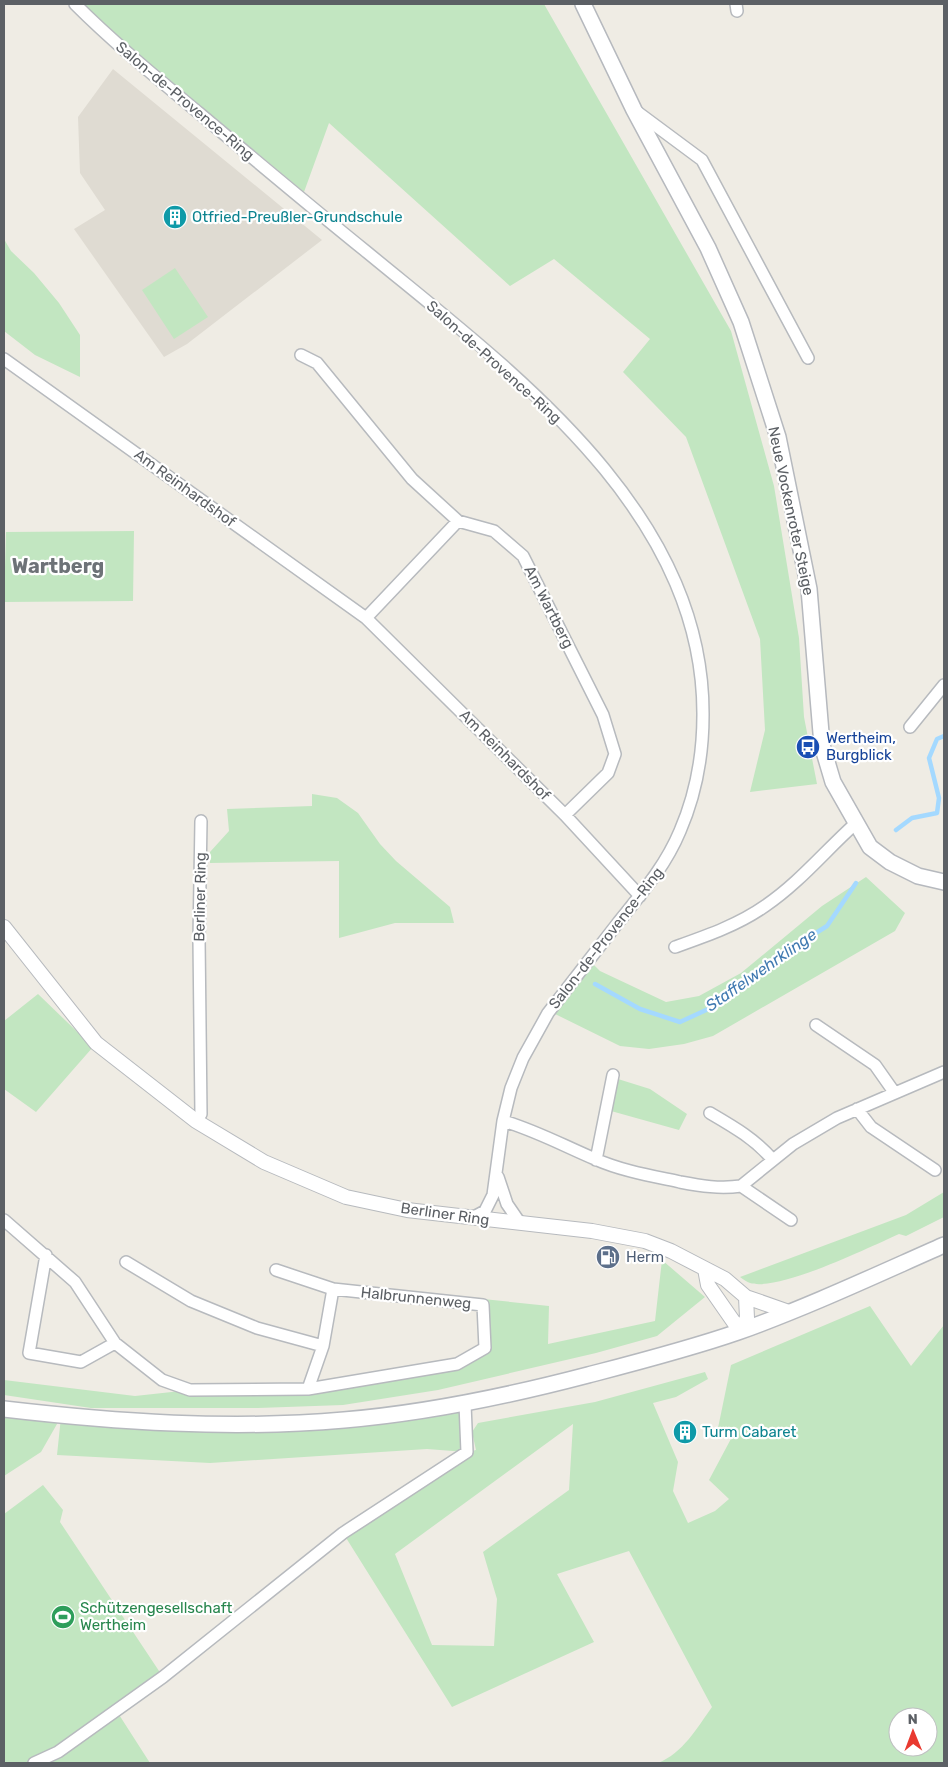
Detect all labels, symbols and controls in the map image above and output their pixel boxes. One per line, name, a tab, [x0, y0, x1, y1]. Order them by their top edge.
street label: Salon-de-Provence-Ring	[112, 38, 258, 164]
building icon: Otfried-Preußler-Grundschule	[162, 204, 188, 230]
place label: Otfried-Preußler-Grundschule	[192, 208, 403, 226]
street label: Salon-de-Provence-Ring	[423, 297, 565, 427]
street label: Neue Vockenroter Steige	[764, 425, 818, 597]
street label: Am Reinhardshof	[131, 445, 239, 531]
district label: Wartberg	[12, 554, 104, 578]
street label: Am Wartberg	[521, 563, 577, 651]
street label: Am Reinhardshof	[456, 706, 554, 804]
place label: Wertheim, Burgblick	[826, 729, 896, 764]
bus stop icon: Wertheim, Burgblick	[795, 734, 821, 760]
street label: Berliner Ring	[190, 852, 210, 942]
street label: Salon-de-Provence-Ring	[545, 863, 667, 1013]
water label: Staffelwehrklinge	[702, 925, 820, 1015]
street label: Berliner Ring	[399, 1199, 491, 1229]
fuel station icon: Herm	[595, 1244, 621, 1270]
place label: Herm	[626, 1248, 664, 1266]
street label: Halbrunnenweg	[360, 1283, 472, 1313]
building icon: Turm Cabaret	[672, 1419, 698, 1445]
place label: Turm Cabaret	[702, 1423, 797, 1441]
place label: Schützengesellschaft Wertheim	[80, 1599, 232, 1634]
sports icon: Schützengesellschaft Wertheim	[50, 1604, 76, 1630]
north arrow	[888, 1707, 938, 1757]
text: N	[908, 1711, 918, 1728]

